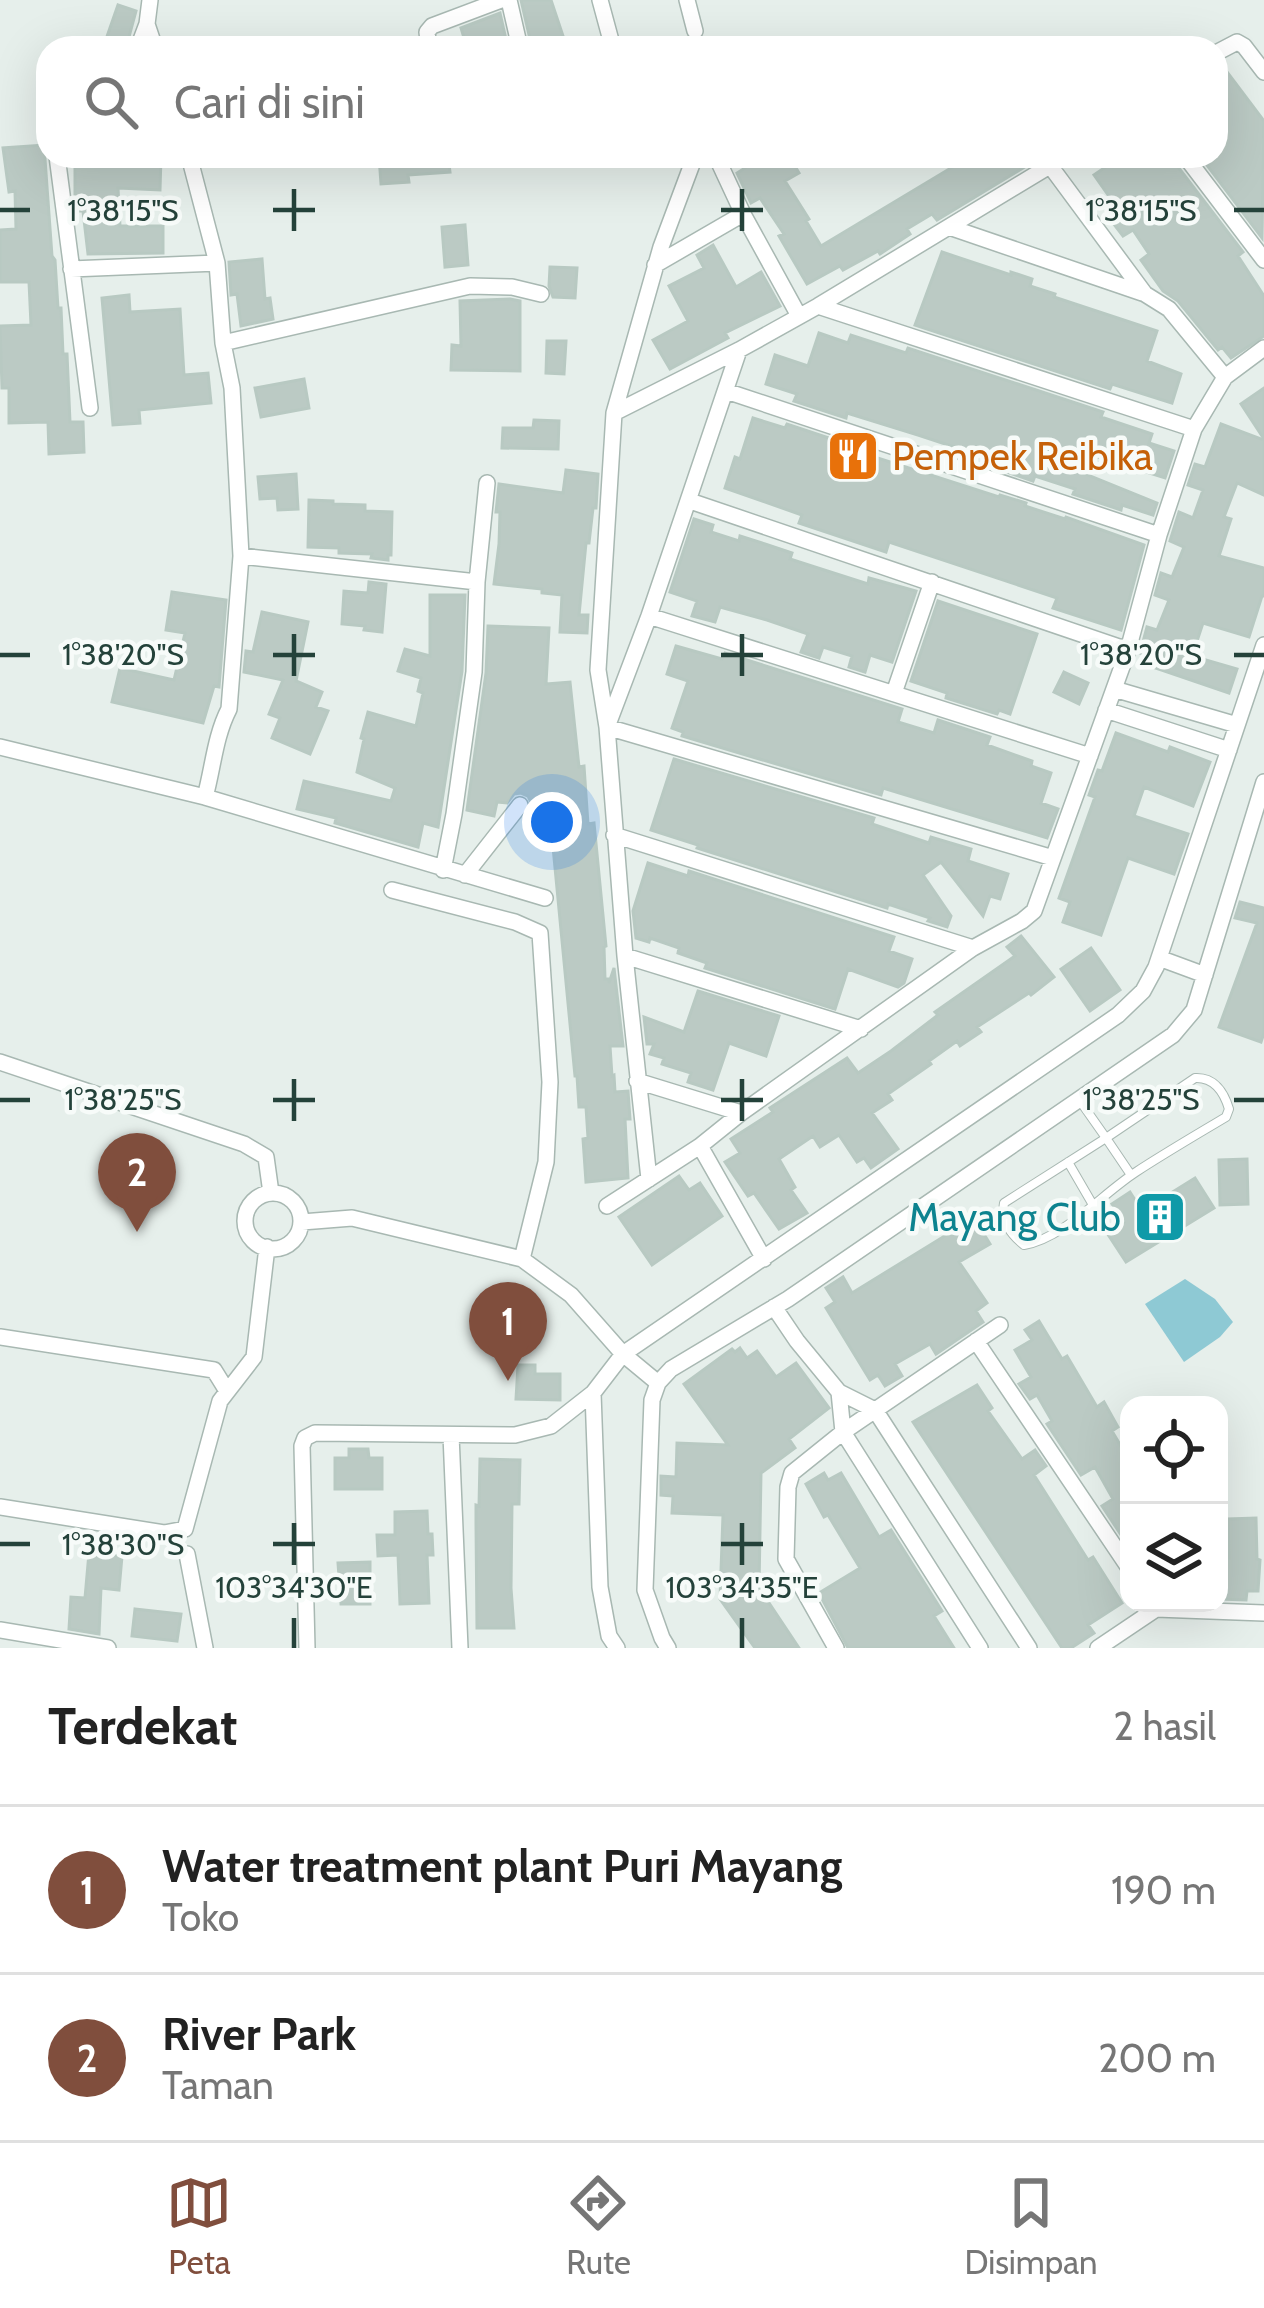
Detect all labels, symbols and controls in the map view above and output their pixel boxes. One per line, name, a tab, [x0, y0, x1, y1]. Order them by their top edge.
search box	[36, 36, 1228, 168]
icon: search	[78, 69, 144, 135]
text: Cari di sini	[174, 75, 365, 129]
text: 1°38'15"S	[67, 192, 179, 229]
text: 1°38'15"S	[1085, 192, 1197, 229]
restaurant icon: Pempek Reibika	[825, 428, 881, 484]
place label: Pempek Reibika	[892, 432, 1153, 480]
text: 1°38'20"S	[62, 636, 184, 673]
text: 1°38'20"S	[1080, 636, 1202, 673]
your location	[522, 792, 582, 852]
text: 1°38'25"S	[64, 1081, 182, 1118]
text: 1°38'25"S	[1082, 1081, 1200, 1118]
pin: 2	[98, 1133, 176, 1232]
building icon: Mayang Club	[1132, 1189, 1188, 1245]
place label: Mayang Club	[908, 1193, 1121, 1241]
pin: 1	[469, 1282, 547, 1381]
map controls	[1120, 1396, 1228, 1612]
button: locate	[1120, 1396, 1228, 1504]
button: layers	[1120, 1504, 1228, 1612]
text: 1°38'30"S	[62, 1526, 184, 1563]
text: 103°34'30"E	[215, 1569, 373, 1606]
text: 103°34'35"E	[666, 1569, 818, 1606]
text: Terdekat	[48, 1695, 238, 1757]
text: 2 hasil	[1113, 1702, 1216, 1750]
text: Water treatment plant Puri Mayang	[162, 1839, 842, 1893]
text: 1	[80, 1866, 94, 1914]
text: 190 m	[1111, 1866, 1216, 1914]
text: Toko	[162, 1893, 239, 1941]
text: River Park	[162, 2007, 356, 2061]
text: 2	[77, 2034, 97, 2082]
text: 200 m	[1098, 2034, 1216, 2082]
text: Taman	[162, 2061, 274, 2109]
tab: Peta	[166, 2170, 232, 2282]
tab: Rute	[565, 2170, 631, 2282]
tab: Disimpan	[964, 2170, 1097, 2282]

